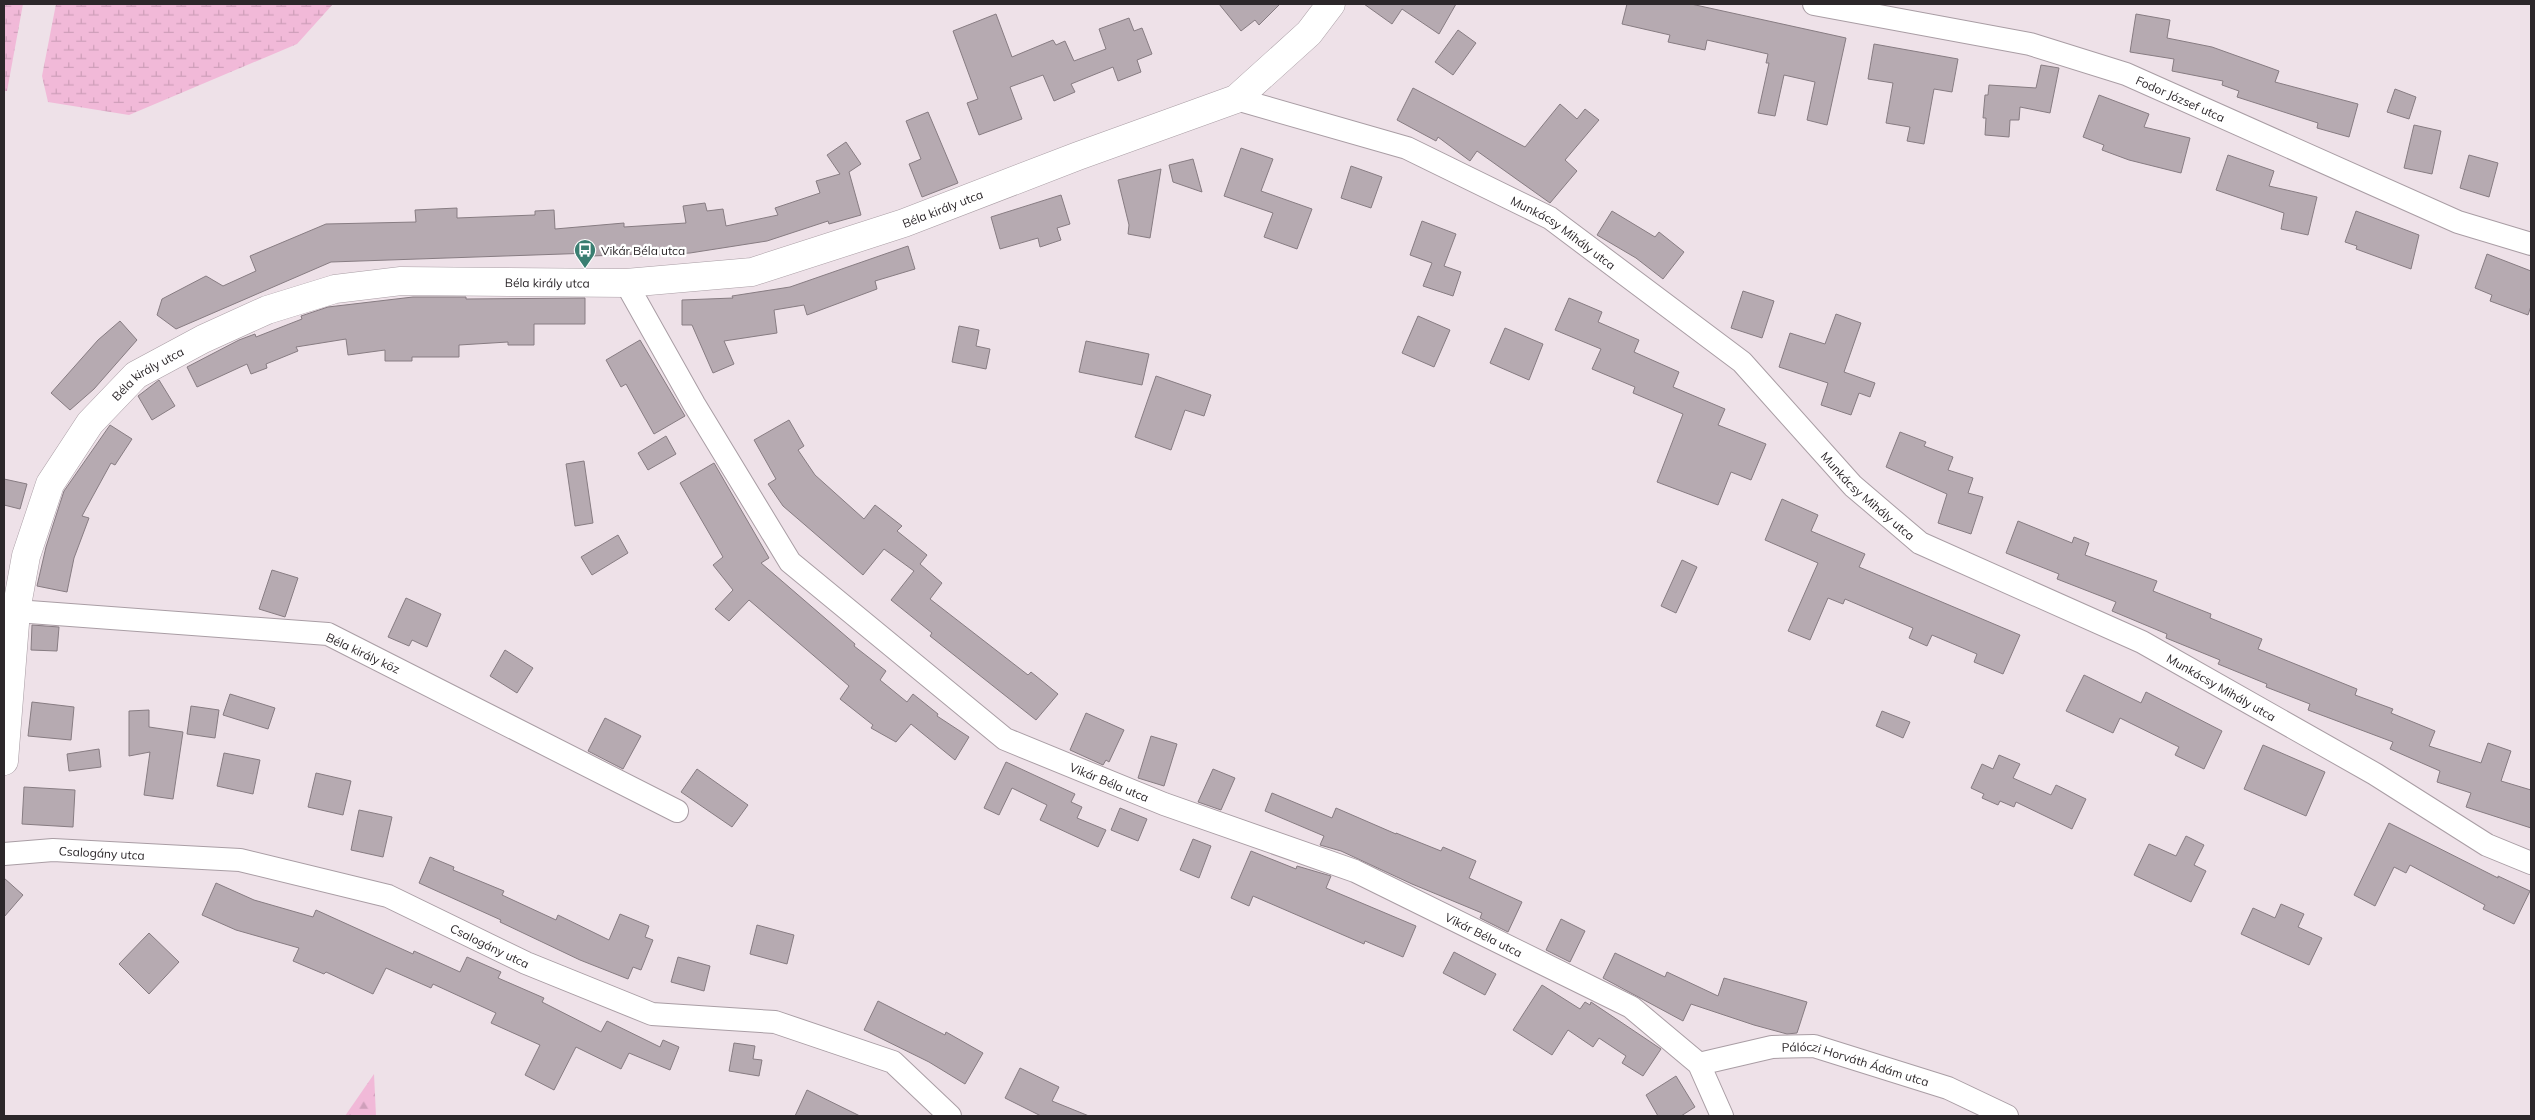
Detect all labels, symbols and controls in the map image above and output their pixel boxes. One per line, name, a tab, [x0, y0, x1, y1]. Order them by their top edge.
street label: Fodor József utca	[2134, 72, 2227, 125]
street label: Béla király utca	[900, 186, 985, 231]
street label: Munkácsy Mihály utca	[1508, 193, 1619, 272]
bus stop icon: Vikár Béla utca	[573, 238, 597, 269]
place label: Vikár Béla utca	[601, 243, 685, 258]
street label: Béla király utca	[505, 274, 590, 290]
street label: Béla király utca	[108, 343, 186, 403]
street label: Munkácsy Mihály utca	[1818, 448, 1918, 543]
street label: Béla király köz	[324, 629, 402, 677]
street label: Munkácsy Mihály utca	[2164, 650, 2279, 724]
street label: Vikár Béla utca	[1068, 759, 1151, 805]
street label: Csalogány utca	[58, 843, 145, 862]
street label: Vikár Béla utca	[1443, 909, 1525, 960]
street label: Csalogány utca	[448, 920, 532, 971]
street label: Pálóczi Horváth Ádám utca	[1782, 1038, 1931, 1089]

